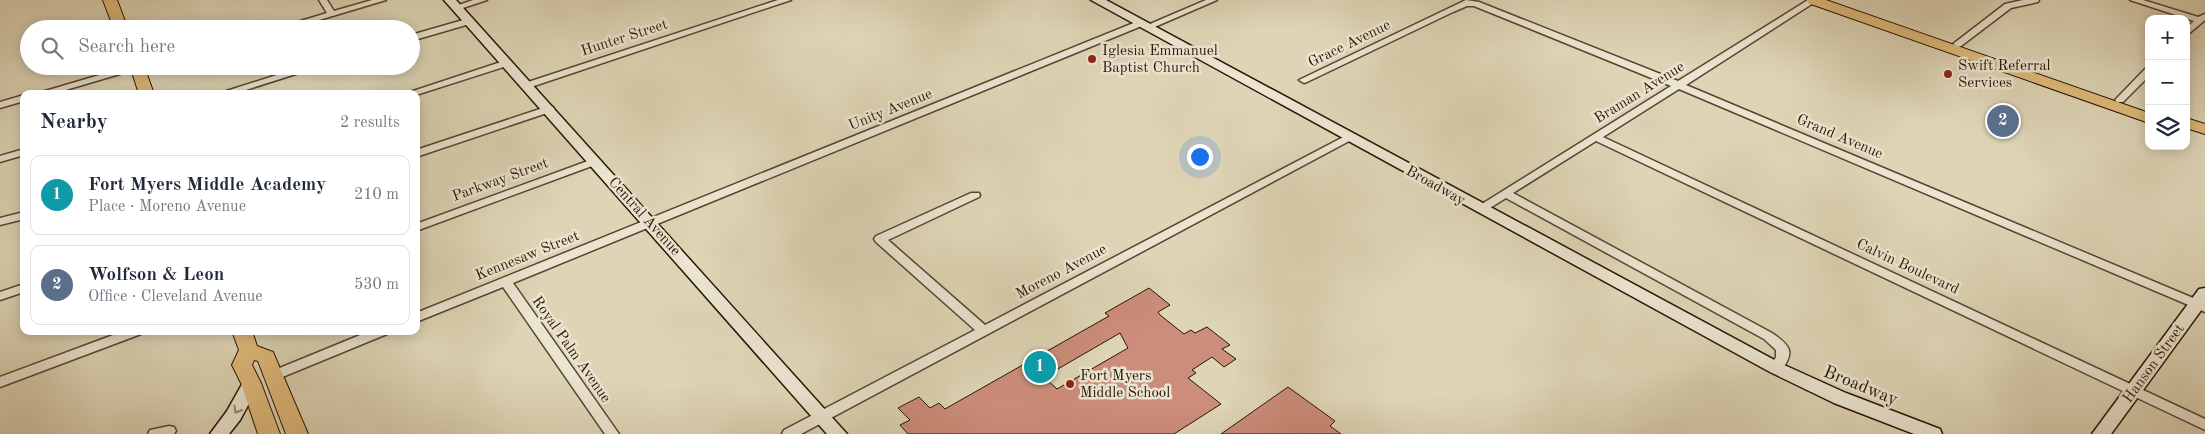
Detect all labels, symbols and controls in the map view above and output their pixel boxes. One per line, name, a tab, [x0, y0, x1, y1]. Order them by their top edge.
map controls	[2145, 15, 2190, 150]
button: +	[2145, 15, 2190, 60]
street label: Hunter Street	[579, 17, 670, 59]
street label: Grace Avenue	[1306, 18, 1393, 71]
search box	[20, 20, 420, 75]
icon: search	[38, 34, 66, 62]
text: Search here	[78, 38, 175, 57]
place label: Iglesia Emmanuel Baptist Church	[1102, 44, 1218, 76]
marker: Iglesia Emmanuel Baptist Church	[1086, 53, 1098, 65]
place label: Swift Referral Services	[1958, 59, 2051, 91]
street label: Braman Avenue	[1592, 60, 1688, 127]
button: −	[2145, 60, 2190, 105]
marker: Swift Referral Services	[1942, 68, 1954, 80]
street label: Unity Avenue	[847, 87, 935, 134]
pin: 2	[1987, 102, 2019, 140]
button: layers	[2145, 105, 2190, 150]
text: Nearby	[40, 112, 108, 133]
street label: Grand Avenue	[1794, 112, 1885, 162]
text: 2 results	[340, 115, 400, 131]
your location	[1187, 144, 1213, 170]
street label: Parkway Street	[450, 156, 551, 205]
street label: Broadway	[1403, 164, 1468, 209]
street label: Central Avenue	[605, 175, 683, 259]
text: Fort Myers Middle Academy	[88, 176, 326, 195]
text: 1	[52, 187, 62, 203]
text: 210 m	[354, 187, 399, 203]
text: Place · Moreno Avenue	[88, 199, 246, 215]
street label: Kennesaw Street	[474, 229, 582, 284]
street label: Calvin Boulevard	[1854, 237, 1961, 298]
street label: Moreno Avenue	[1014, 242, 1110, 303]
text: Wolfson & Leon	[88, 266, 224, 285]
text: 2	[52, 277, 62, 293]
text: 530 m	[354, 277, 399, 293]
text: Office · Cleveland Avenue	[88, 289, 263, 305]
street label: Royal Palm Avenue	[528, 294, 613, 406]
street label: Hanson Street	[2121, 322, 2188, 406]
pin: 1	[1024, 348, 1056, 386]
street label: Broadway	[1821, 363, 1901, 409]
place label: Fort Myers Middle School	[1080, 369, 1170, 401]
marker: Fort Myers Middle School	[1064, 378, 1076, 390]
one-way arrow	[233, 404, 243, 413]

